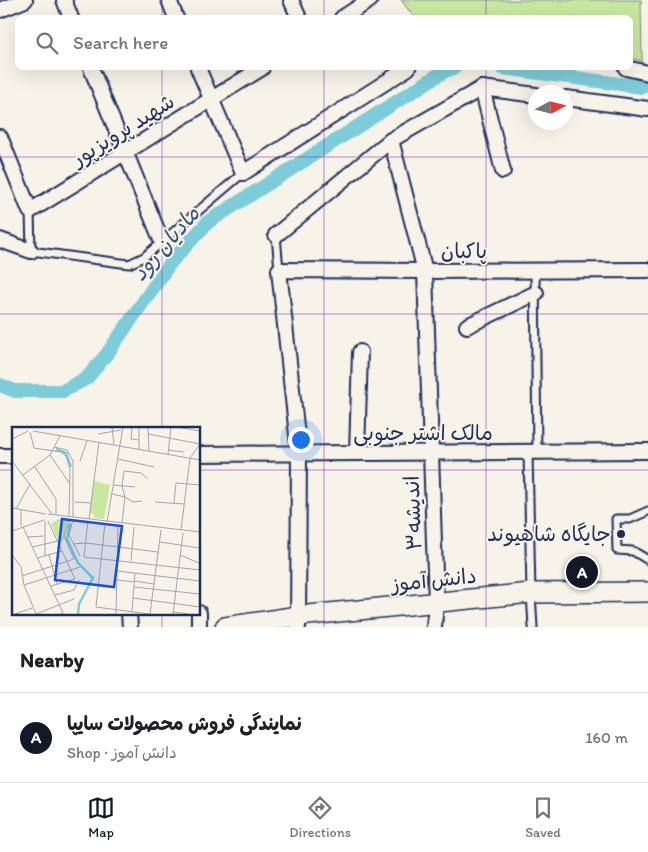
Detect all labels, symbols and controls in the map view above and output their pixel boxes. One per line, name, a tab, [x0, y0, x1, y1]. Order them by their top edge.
search box	[15, 15, 633, 70]
icon: search	[33, 29, 61, 57]
text: Search here	[73, 31, 168, 54]
north arrow	[528, 85, 573, 130]
street label: شهید پرویزپور	[65, 88, 179, 173]
water label: مادیان رود	[126, 200, 205, 286]
street label: پاکبان	[441, 238, 487, 264]
street label: مالک اشتر جنوبی	[353, 420, 493, 447]
inset map	[12, 427, 200, 614]
your location	[288, 427, 314, 453]
street label: اندیشه۳	[399, 475, 426, 551]
place label: جایگاه شاهیوند	[487, 521, 611, 547]
marker: جایگاه شاهیوند	[615, 528, 627, 540]
pin: A	[566, 553, 598, 591]
street label: دانش آموز	[388, 563, 478, 598]
text: Nearby	[20, 647, 84, 672]
text: نمایندگی فروش محصولات سایپا	[67, 712, 302, 735]
text: A	[31, 728, 41, 747]
text: 160 m	[585, 728, 628, 747]
text: Shop · دانش آموز	[67, 743, 177, 762]
tab: Map	[87, 794, 115, 841]
tab: Directions	[289, 794, 351, 841]
tab: Saved	[525, 794, 561, 841]

